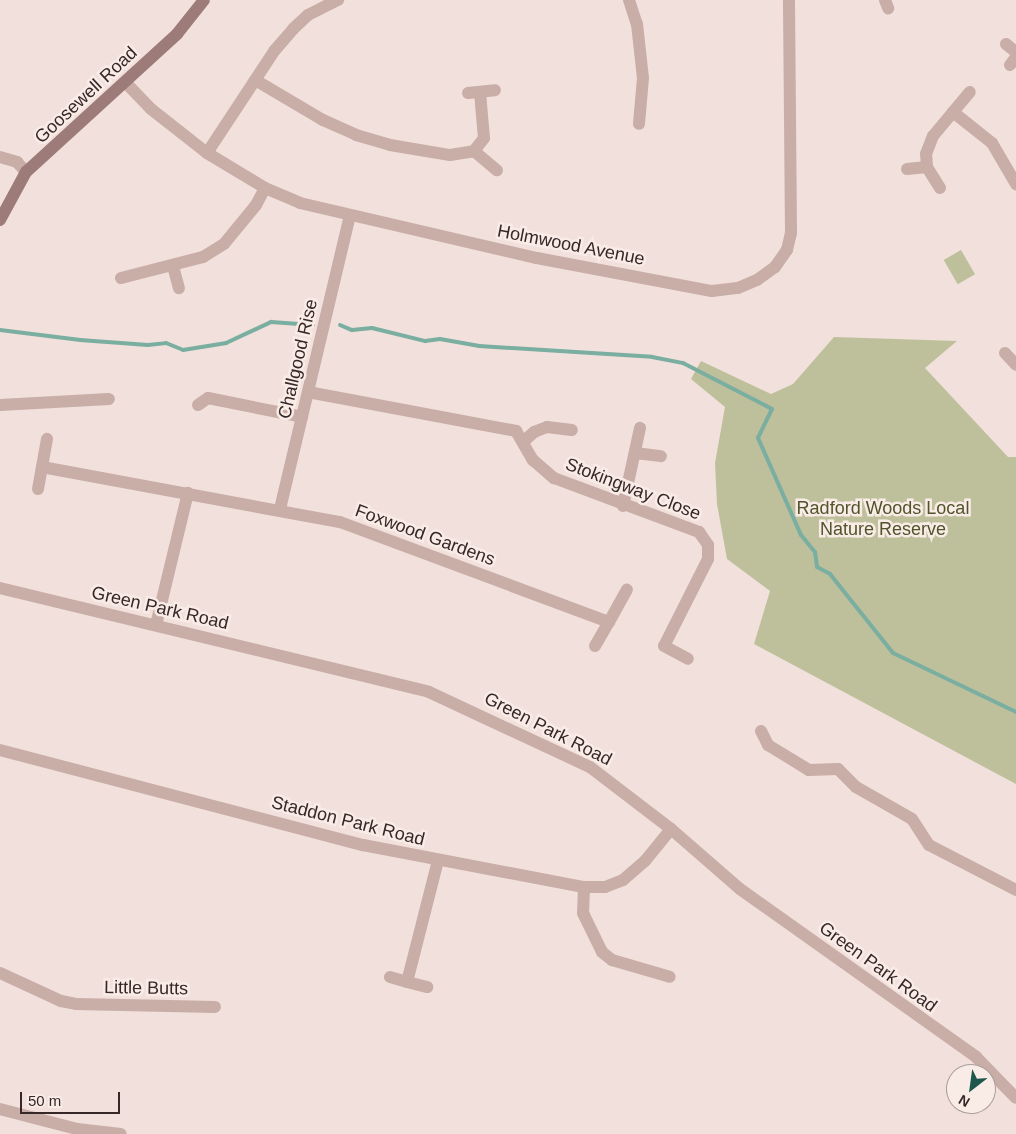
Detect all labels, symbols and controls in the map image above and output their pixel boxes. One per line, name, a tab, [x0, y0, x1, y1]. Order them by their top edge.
street label: Goosewell Road	[30, 42, 142, 148]
street label: Holmwood Avenue	[495, 220, 647, 270]
street label: Challgood Rise	[274, 297, 322, 421]
street label: Stokingway Close	[562, 453, 704, 525]
park label: Radford Woods Local Nature Reserve	[797, 498, 969, 540]
street label: Foxwood Gardens	[352, 500, 498, 570]
street label: Green Park Road	[89, 582, 231, 634]
street label: Green Park Road	[481, 688, 615, 770]
street label: Staddon Park Road	[269, 792, 427, 850]
street label: Green Park Road	[815, 917, 941, 1017]
street label: Little Butts	[104, 976, 188, 1000]
north arrow	[946, 1064, 996, 1114]
scale bar	[22, 1082, 122, 1114]
text: 50 m	[28, 1092, 61, 1109]
text: N	[956, 1092, 972, 1111]

